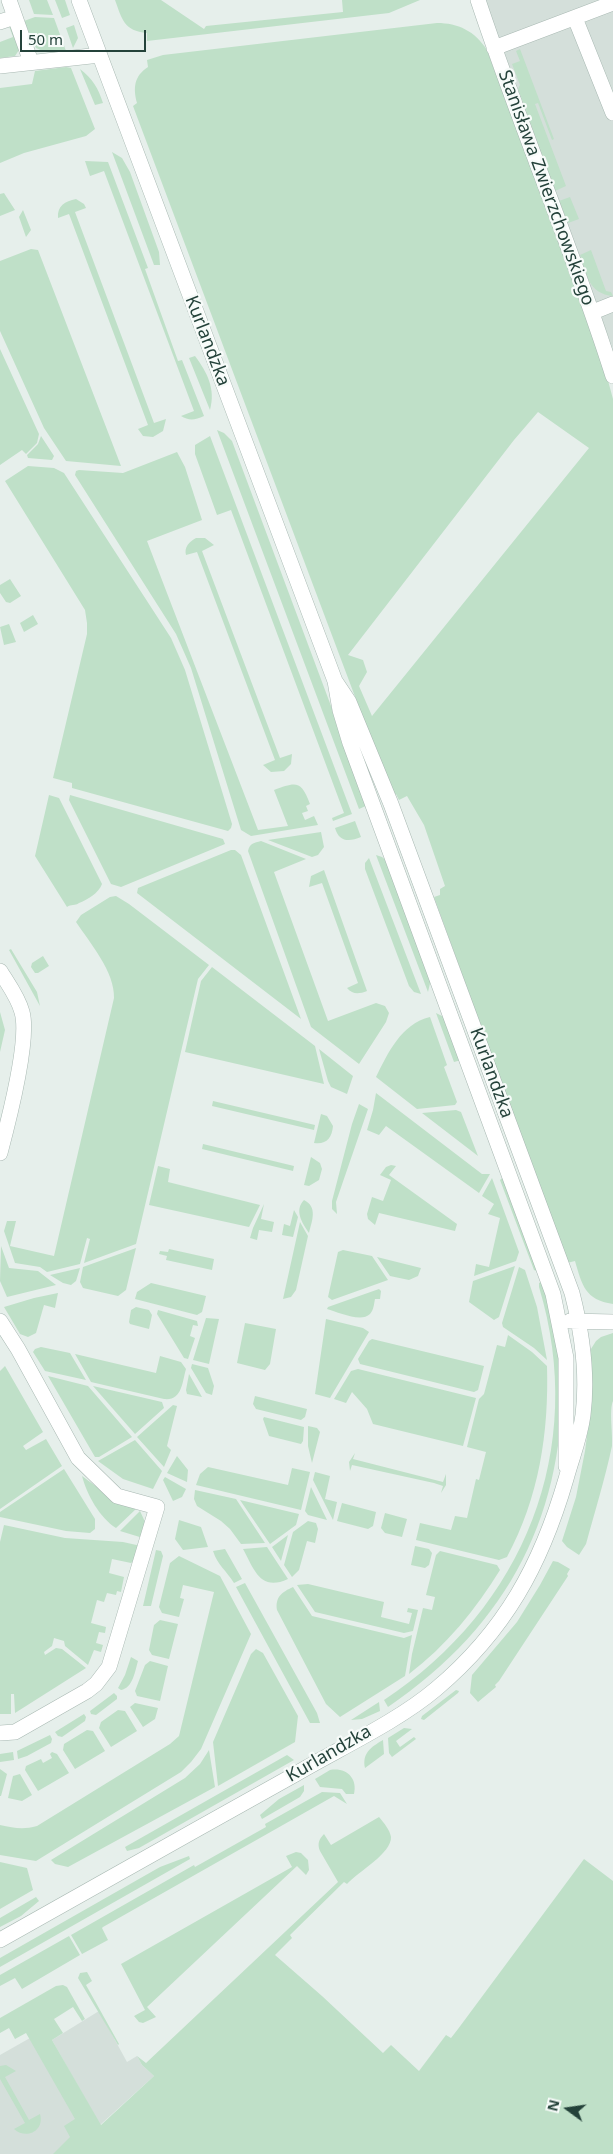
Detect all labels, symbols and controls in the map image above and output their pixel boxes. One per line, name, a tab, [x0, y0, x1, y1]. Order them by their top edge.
scale bar	[22, 20, 149, 52]
text: 50 m	[28, 29, 63, 49]
street label: Stanisława Zwierzchowskiego	[493, 67, 599, 309]
street label: Kurlandzka	[180, 293, 234, 389]
street label: Kurlandzka	[465, 1025, 517, 1121]
street label: Kurlandzka	[283, 1721, 375, 1787]
north arrow	[543, 2084, 593, 2134]
text: N	[542, 2097, 564, 2113]

